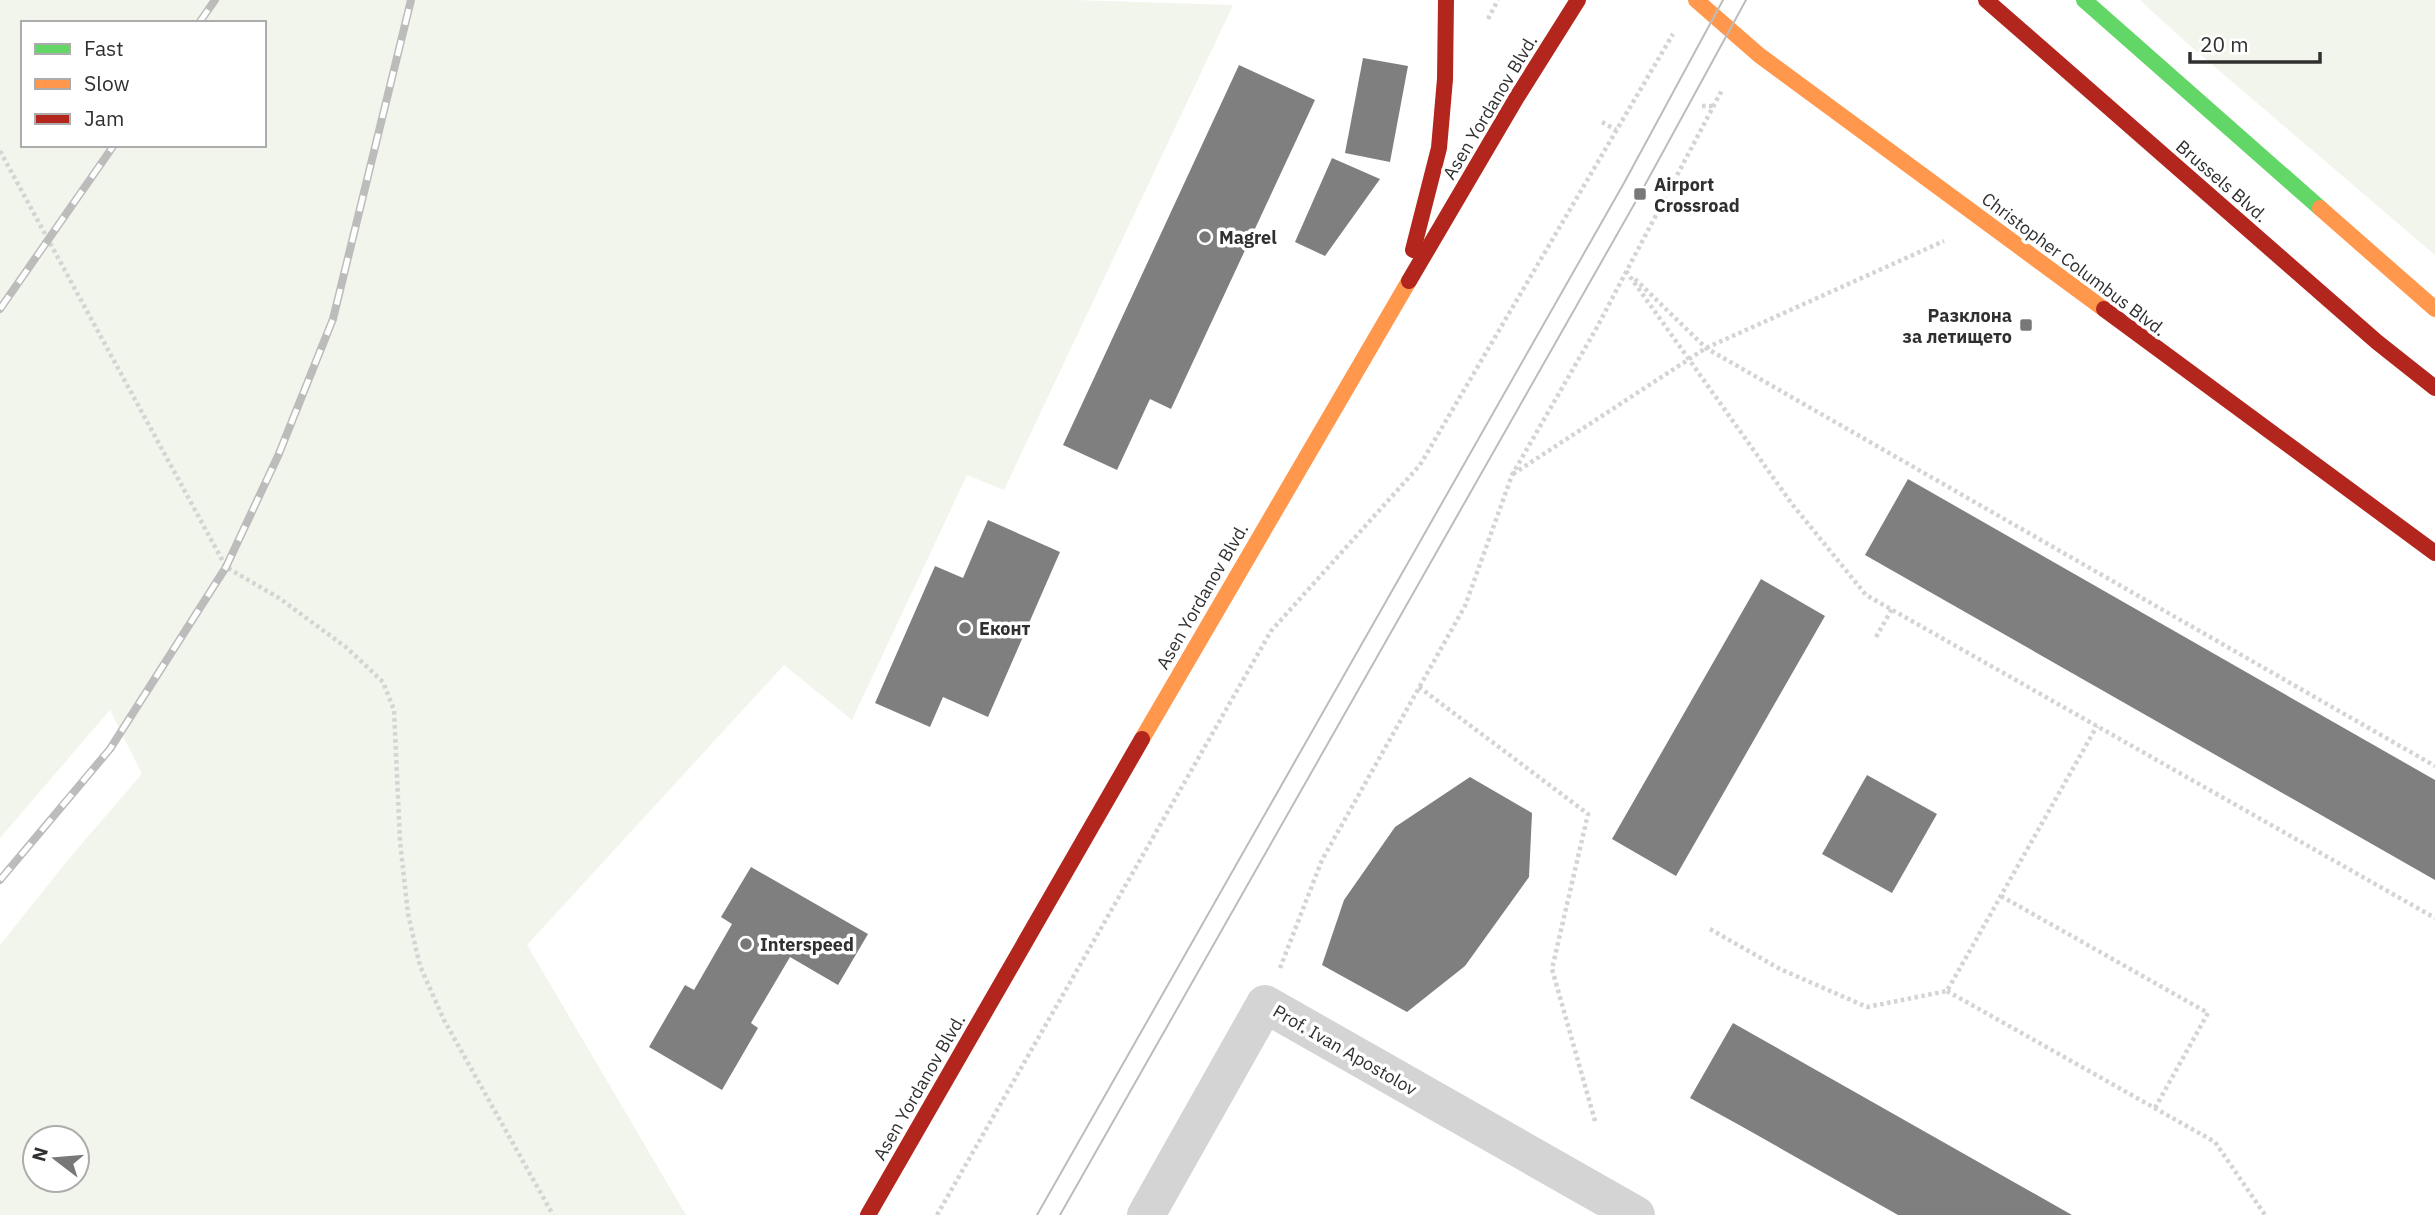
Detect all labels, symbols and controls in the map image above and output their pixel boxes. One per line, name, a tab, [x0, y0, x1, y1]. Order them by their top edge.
legend	[21, 21, 266, 147]
scale bar	[2190, 21, 2320, 65]
street label: Asen Yordanov Blvd.	[1438, 30, 1542, 184]
text: 20 m	[2200, 30, 2249, 58]
text: Fast	[84, 34, 124, 62]
text: Slow	[84, 69, 130, 97]
text: Jam	[84, 104, 124, 132]
street label: Brussels Blvd.	[2171, 135, 2273, 227]
place label: Airport Crossroad	[1654, 173, 1740, 217]
marker: Airport Crossroad	[1632, 186, 1648, 202]
street label: Christopher Columbus Blvd.	[1977, 187, 2171, 341]
place label: Magrel	[1219, 226, 1277, 249]
marker: Magrel	[1197, 229, 1213, 245]
place label: Разклона за летището	[1902, 304, 2012, 348]
marker: Разклона за летището	[2018, 317, 2034, 333]
street label: Asen Yordanov Blvd.	[1151, 519, 1253, 673]
place label: Еконт	[979, 617, 1031, 640]
marker: Еконт	[957, 620, 973, 636]
place label: Interspeed	[760, 933, 854, 956]
marker: Interspeed	[738, 936, 754, 952]
street label: Prof. Ivan Apostolov	[1269, 999, 1421, 1101]
street label: Asen Yordanov Blvd.	[868, 1010, 970, 1164]
north arrow	[21, 1124, 91, 1194]
text: N	[26, 1144, 53, 1164]

